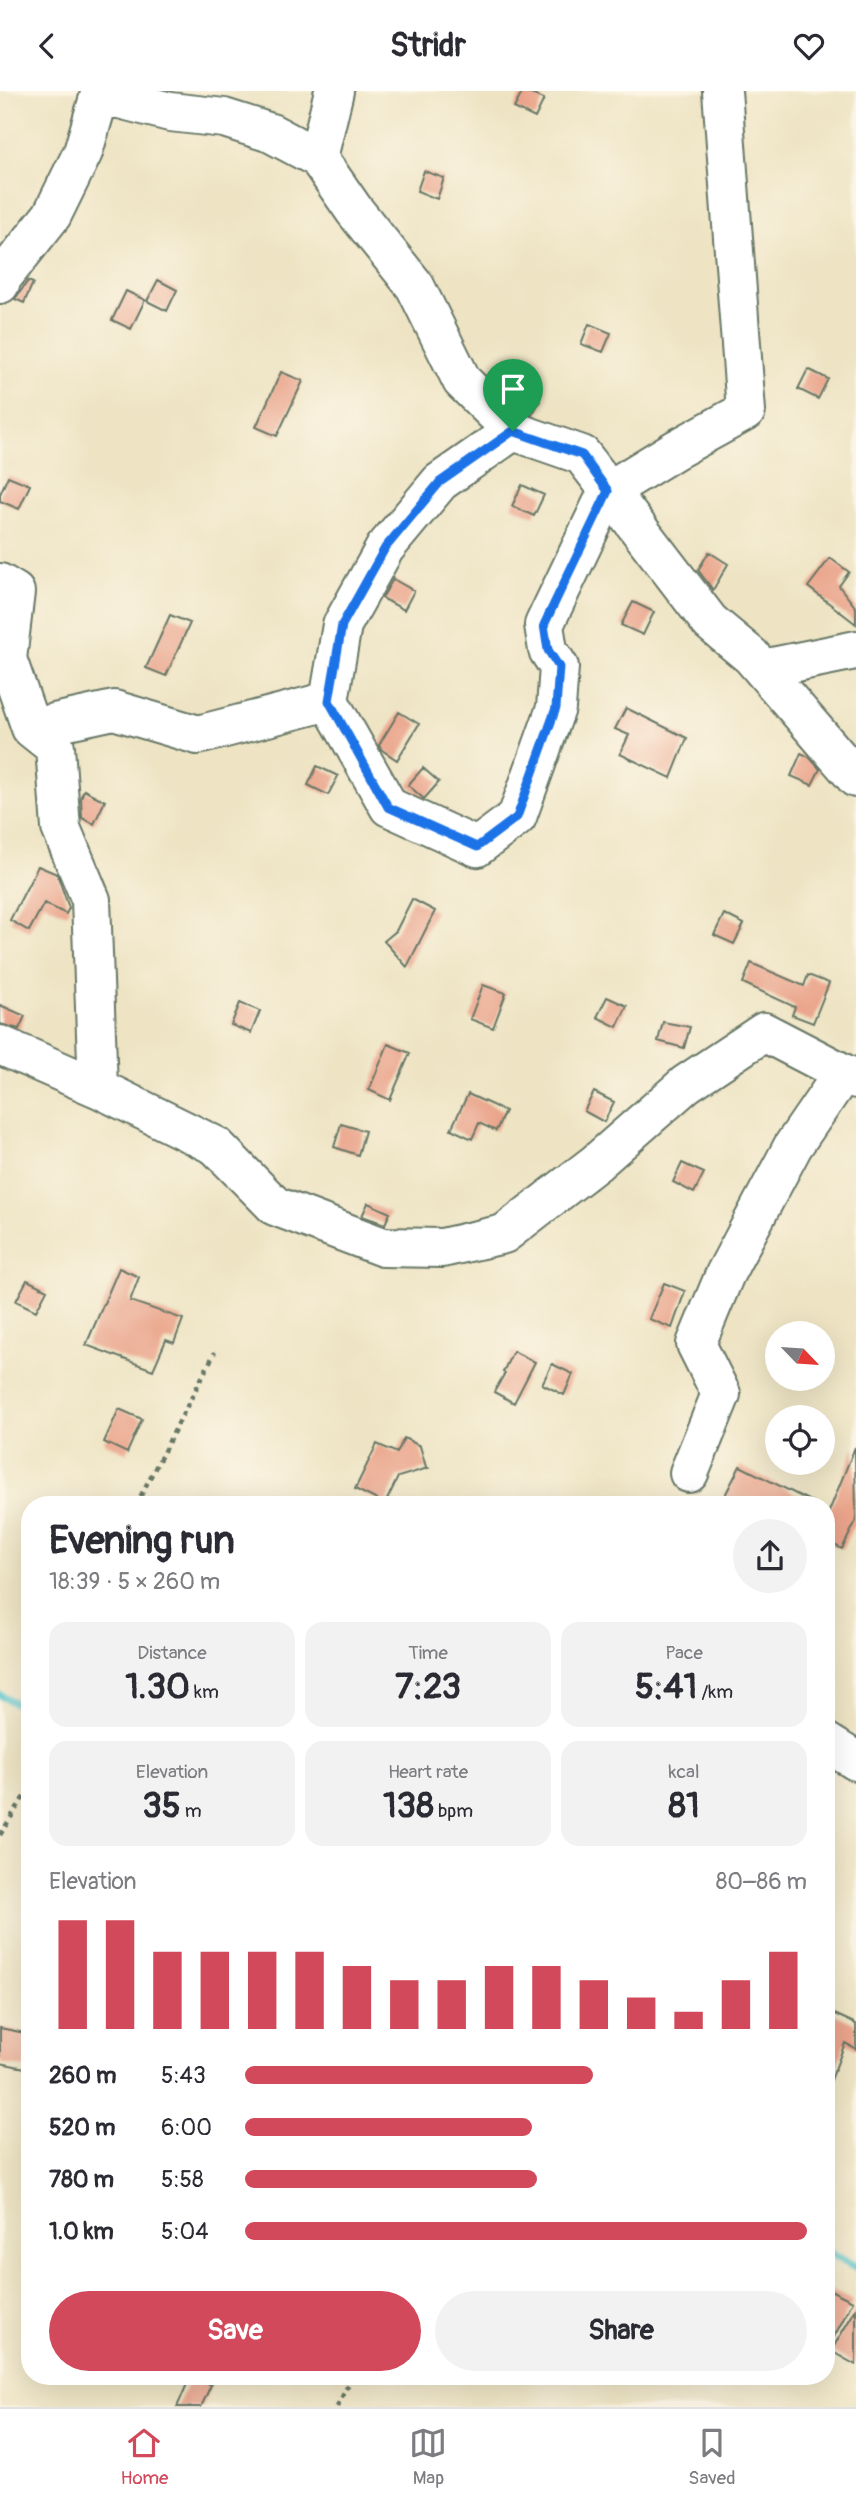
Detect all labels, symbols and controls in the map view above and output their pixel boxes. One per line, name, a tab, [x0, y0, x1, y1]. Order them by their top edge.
text: Stridr	[390, 26, 466, 66]
icon: back	[28, 27, 66, 65]
icon: heart	[790, 27, 828, 65]
pin	[483, 359, 543, 431]
icon: arrive	[494, 370, 532, 408]
north arrow	[765, 1321, 835, 1391]
map controls	[765, 1321, 835, 1475]
button: locate	[765, 1405, 835, 1475]
text: Evening run	[49, 1517, 235, 1565]
button: share	[733, 1519, 807, 1593]
text: 18:39 · 5 × 260 m	[49, 1567, 220, 1596]
text: Distance	[137, 1641, 207, 1665]
text: Time	[408, 1641, 448, 1665]
text: Pace	[665, 1641, 703, 1665]
text: 1.30	[125, 1665, 190, 1709]
text: 7:23	[395, 1665, 461, 1709]
text: 5:41	[635, 1665, 697, 1709]
text: km	[190, 1680, 219, 1704]
text: /km	[697, 1680, 733, 1704]
text: Elevation	[136, 1760, 208, 1784]
text: Heart rate	[388, 1760, 468, 1784]
text: kcal	[669, 1760, 699, 1784]
text: 35	[142, 1784, 181, 1828]
text: 138	[383, 1784, 434, 1828]
text: 81	[668, 1784, 700, 1828]
text: m	[181, 1799, 202, 1823]
text: bpm	[434, 1799, 473, 1823]
text: Elevation	[49, 1867, 137, 1896]
text: 80–86 m	[716, 1867, 807, 1896]
text: 260 m	[49, 2061, 116, 2090]
text: 5:43	[161, 2061, 206, 2090]
text: 520 m	[49, 2113, 115, 2142]
text: 6:00	[161, 2113, 212, 2142]
text: 780 m	[49, 2165, 114, 2194]
text: 5:58	[161, 2165, 204, 2194]
text: 1.0 km	[49, 2217, 114, 2246]
text: 5:04	[161, 2217, 209, 2246]
button: Save	[49, 2291, 421, 2371]
button: Share	[435, 2291, 807, 2371]
tab: Home	[120, 2424, 168, 2490]
tab: Map	[409, 2424, 447, 2490]
tab: Saved	[688, 2424, 736, 2490]

